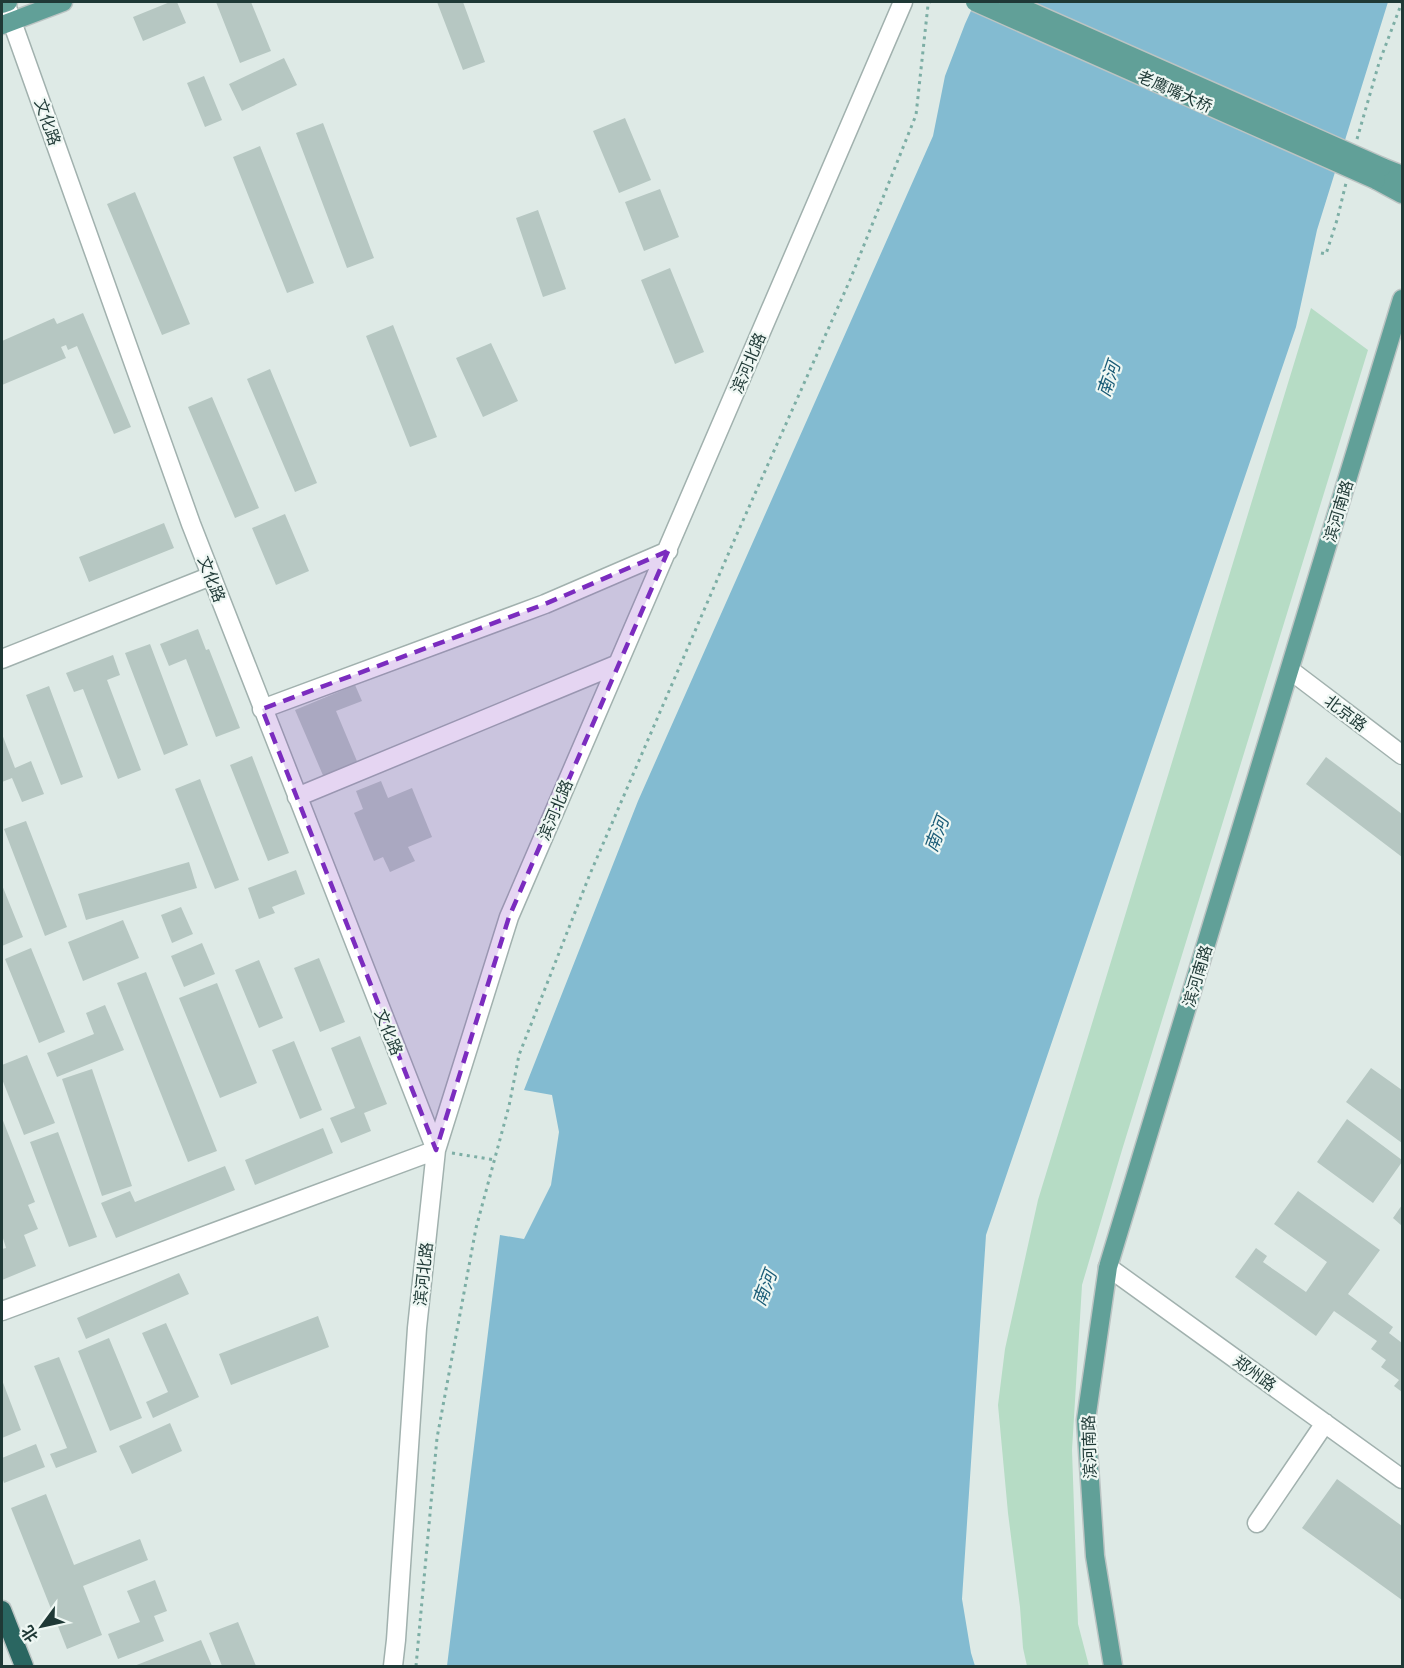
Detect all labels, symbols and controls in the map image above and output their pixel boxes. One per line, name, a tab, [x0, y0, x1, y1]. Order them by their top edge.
street label: 老鹰嘴大桥	[1135, 67, 1215, 115]
street label: 文化路	[32, 96, 64, 148]
street label: 滨河北路	[727, 330, 769, 396]
water label: 南河	[1093, 356, 1124, 399]
street label: 滨河南路	[1320, 478, 1356, 544]
street label: 文化路	[195, 553, 229, 605]
street label: 北京路	[1321, 691, 1371, 735]
street label: 滨河北路	[534, 777, 576, 843]
water label: 南河	[920, 811, 953, 854]
street label: 滨河南路	[1179, 943, 1215, 1009]
street label: 文化路	[372, 1006, 406, 1058]
street label: 滨河北路	[411, 1241, 435, 1307]
water label: 南河	[748, 1265, 781, 1308]
street label: 郑州路	[1230, 1352, 1280, 1394]
street label: 滨河南路	[1079, 1415, 1099, 1479]
north arrow	[12, 1596, 72, 1656]
text: 北	[18, 1623, 41, 1646]

